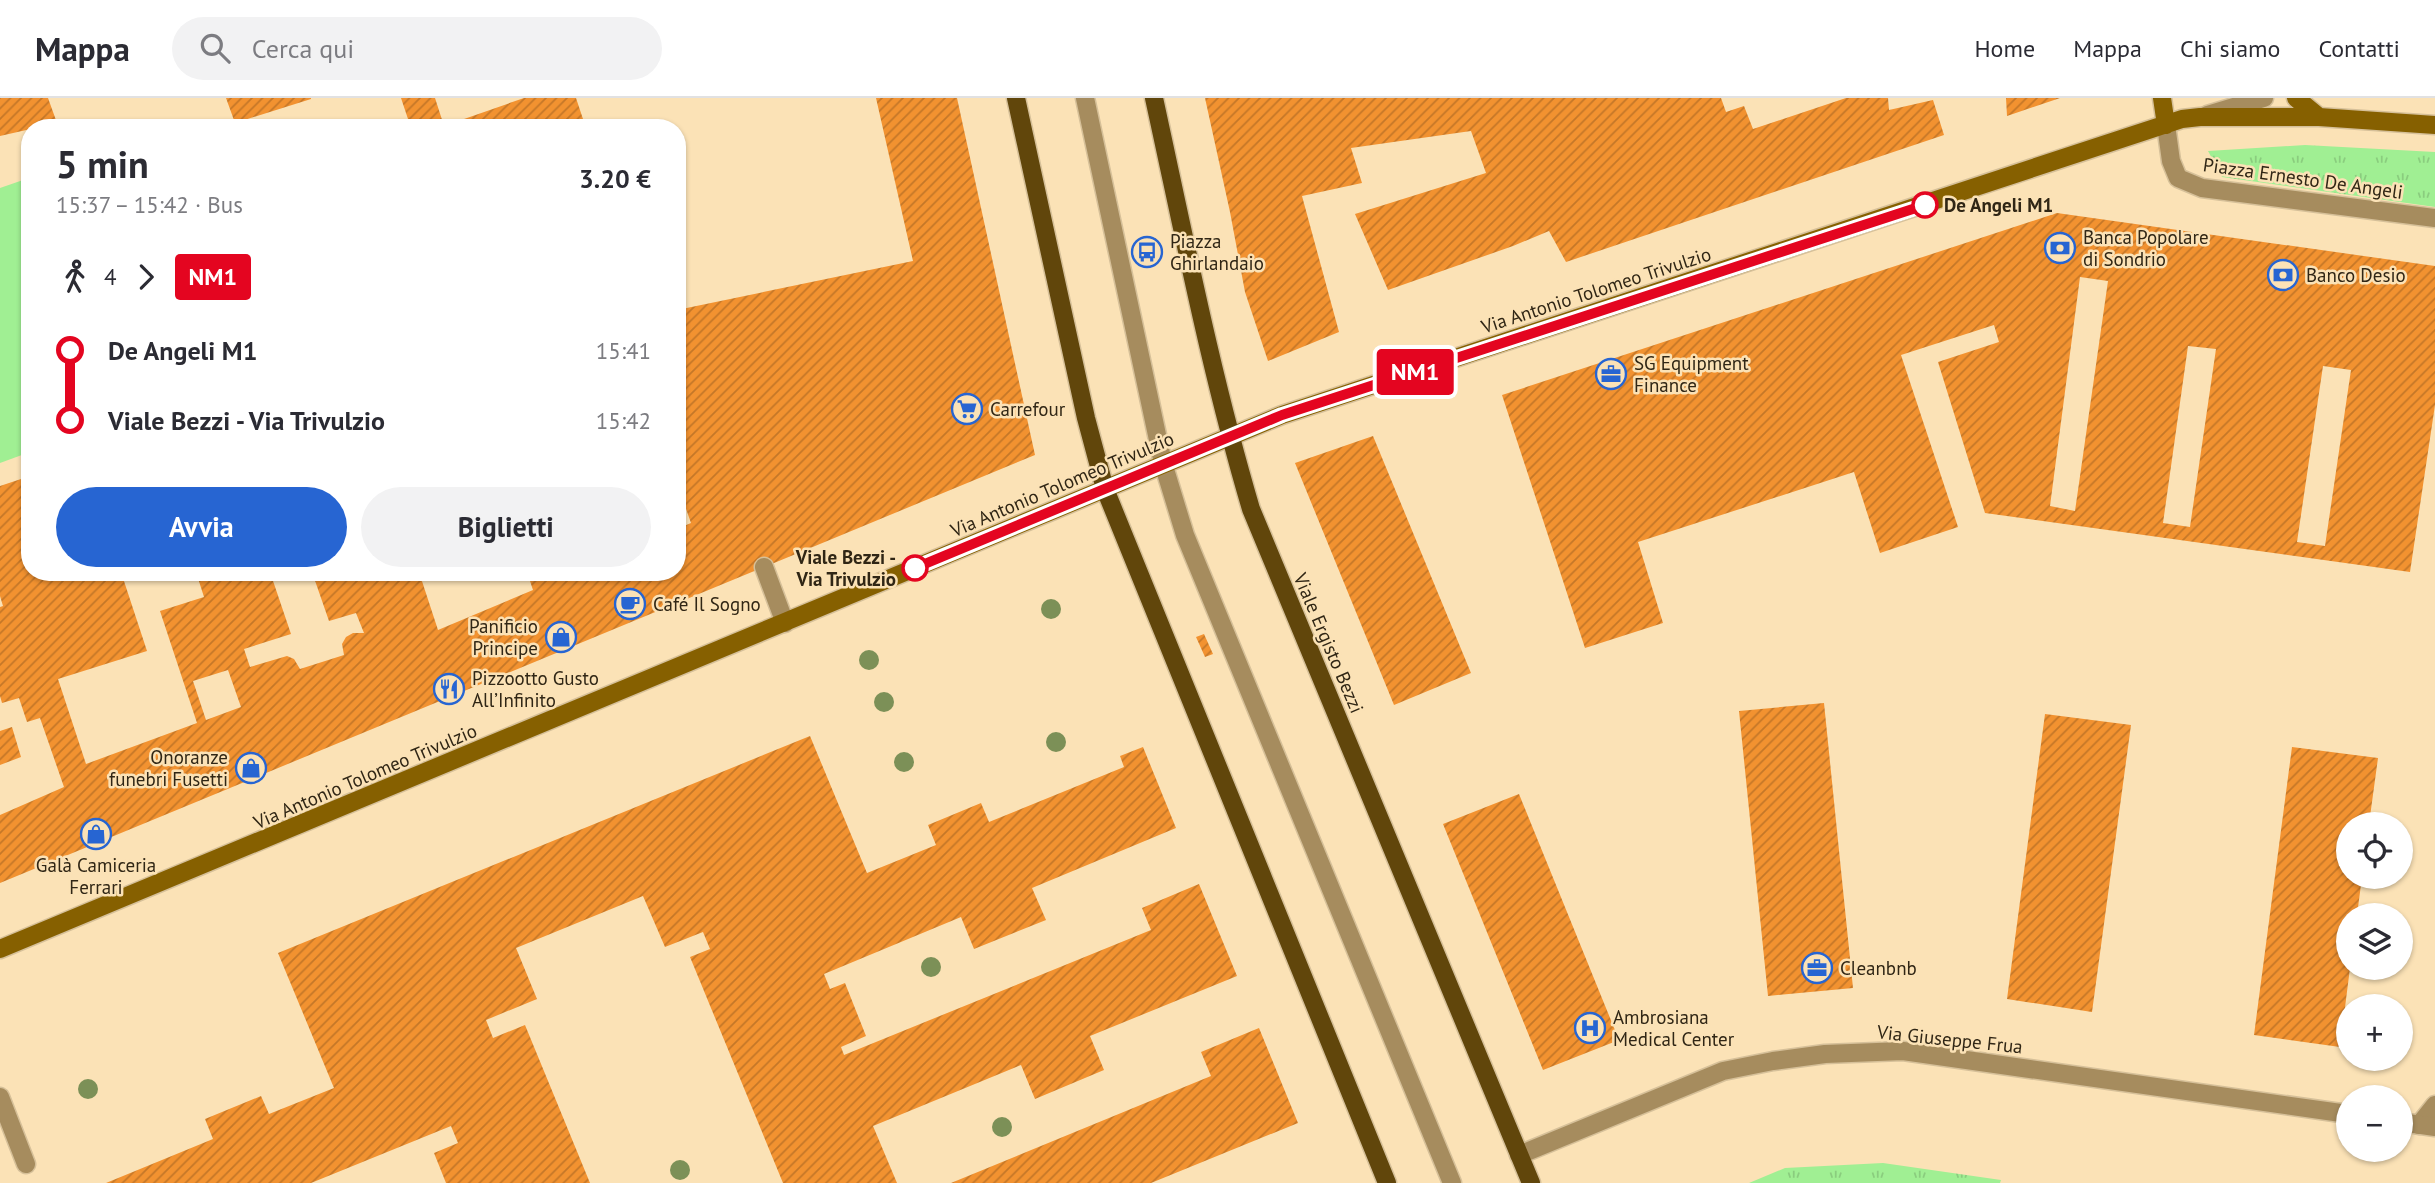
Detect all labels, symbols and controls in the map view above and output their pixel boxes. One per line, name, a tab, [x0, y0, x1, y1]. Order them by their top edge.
search box	[172, 17, 662, 80]
text: Mappa	[35, 27, 130, 70]
icon: search	[196, 29, 234, 67]
text: Cerca qui	[252, 32, 354, 65]
text: Home	[1974, 33, 2035, 64]
text: Mappa	[2073, 33, 2142, 64]
text: Chi siamo	[2180, 33, 2280, 64]
text: Contatti	[2318, 33, 2400, 64]
text: 5 min	[56, 139, 149, 188]
street label: Piazza Ernesto De Angeli	[2202, 152, 2404, 204]
text: 3.20 €	[579, 162, 651, 195]
text: 15:37 – 15:42 · Bus	[56, 190, 243, 219]
marker: De Angeli M1	[1912, 192, 1938, 218]
place label: De Angeli M1	[1944, 193, 2053, 217]
place label: Banca Popolare di Sondrio	[2083, 225, 2209, 271]
place label: Piazza Ghirlandaio	[1170, 229, 1264, 275]
bank icon: Banca Popolare di Sondrio	[2043, 231, 2077, 265]
bus stop icon: Piazza Ghirlandaio	[1130, 235, 1164, 269]
street label: Via Antonio Tolomeo Trivulzio	[1477, 241, 1714, 339]
icon: walk	[56, 258, 94, 296]
icon: forward	[127, 258, 165, 296]
bank icon: Banco Desio	[2266, 258, 2300, 292]
text: NM1	[189, 261, 237, 292]
text: 4	[104, 262, 117, 291]
place label: Banco Desio	[2306, 263, 2406, 287]
text: De Angeli M1	[108, 334, 257, 367]
text: 15:41	[596, 336, 651, 365]
line badge: NM1	[1375, 349, 1455, 395]
place label: SG Equipment Finance	[1634, 351, 1749, 397]
text: NM1	[1391, 356, 1439, 387]
office icon: SG Equipment Finance	[1594, 357, 1628, 391]
supermarket icon: Carrefour	[950, 392, 984, 426]
place label: Carrefour	[990, 397, 1066, 421]
text: Viale Bezzi - Via Trivulzio	[108, 404, 385, 437]
text: 15:42	[596, 406, 651, 435]
street label: Via Antonio Tolomeo Trivulzio	[946, 426, 1177, 542]
button: Avvia	[56, 487, 347, 567]
button: Biglietti	[361, 487, 651, 567]
place label: Viale Bezzi - Via Trivulzio	[795, 545, 896, 591]
marker: Viale Bezzi - Via Trivulzio	[902, 555, 928, 581]
street label: Viale Ergisto Bezzi	[1288, 569, 1369, 717]
cafe icon: Café Il Sogno	[613, 587, 647, 621]
place label: Café Il Sogno	[653, 592, 761, 616]
place label: Panificio Principe	[469, 614, 538, 660]
shop icon: Panificio Principe	[544, 620, 578, 654]
place label: Pizzootto Gusto All’Infinito	[472, 666, 599, 712]
restaurant icon: Pizzootto Gusto All’Infinito	[432, 672, 466, 706]
street label: Via Antonio Tolomeo Trivulzio	[249, 718, 480, 834]
place label: Onoranze funebri Fusetti	[109, 745, 228, 791]
shop icon: Onoranze funebri Fusetti	[234, 751, 268, 785]
map controls	[2336, 812, 2413, 1162]
button: locate	[2336, 812, 2413, 889]
shop icon: Galà Camiceria Ferrari	[79, 817, 113, 851]
place label: Galà Camiceria Ferrari	[36, 853, 156, 899]
button: layers	[2336, 903, 2413, 980]
office icon: Cleanbnb	[1800, 951, 1834, 985]
place label: Cleanbnb	[1840, 956, 1917, 980]
button: +	[2336, 994, 2413, 1071]
place label: Ambrosiana Medical Center	[1613, 1005, 1735, 1051]
hospital icon: Ambrosiana Medical Center	[1573, 1011, 1607, 1045]
street label: Via Giuseppe Frua	[1875, 1019, 2024, 1059]
button: −	[2336, 1085, 2413, 1162]

